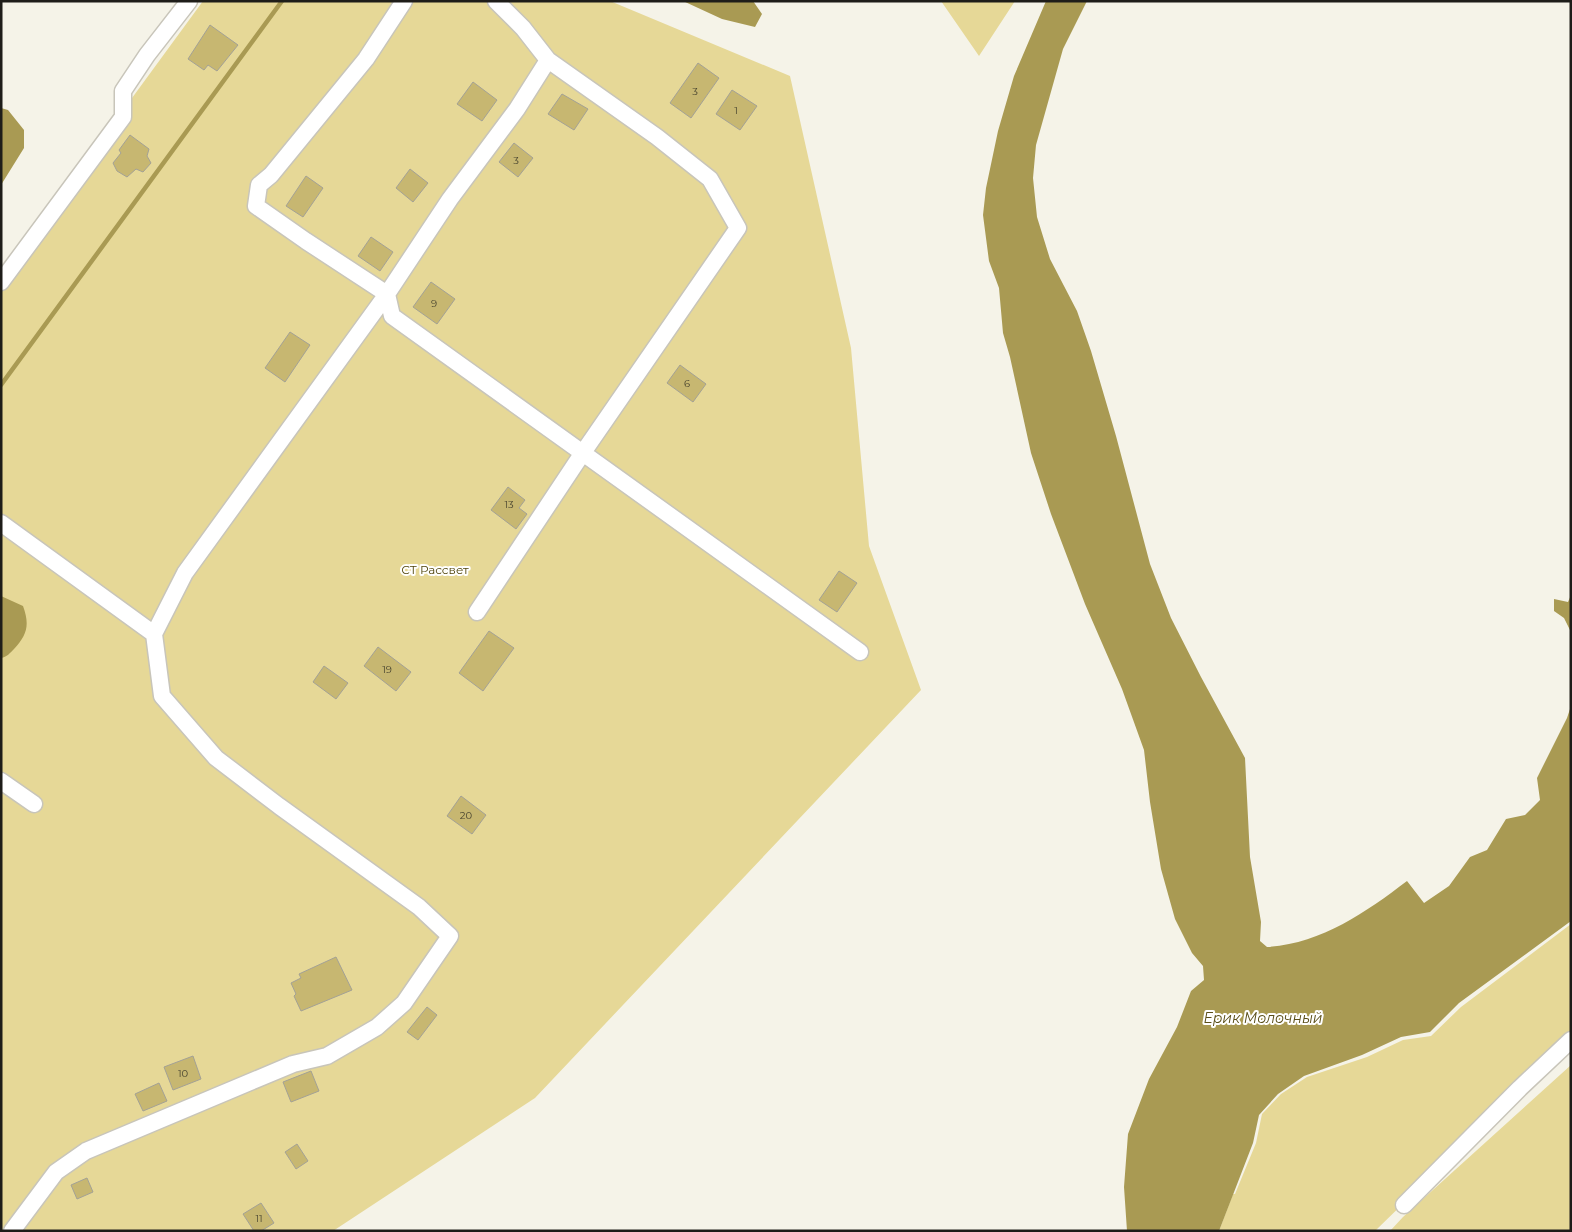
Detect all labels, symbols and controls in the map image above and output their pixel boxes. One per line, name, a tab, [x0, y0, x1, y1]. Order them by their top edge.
house number: 3	[692, 85, 698, 98]
house number: 1	[734, 104, 738, 117]
house number: 3	[513, 154, 519, 167]
house number: 9	[431, 297, 437, 310]
house number: 6	[684, 377, 690, 390]
house number: 13	[504, 498, 514, 511]
park label: СТ Рассвет	[401, 562, 469, 577]
house number: 19	[382, 663, 392, 676]
house number: 20	[460, 809, 473, 822]
water label: Ерик Молочный	[1203, 1009, 1323, 1027]
house number: 10	[178, 1067, 188, 1080]
house number: 11	[255, 1212, 263, 1225]

